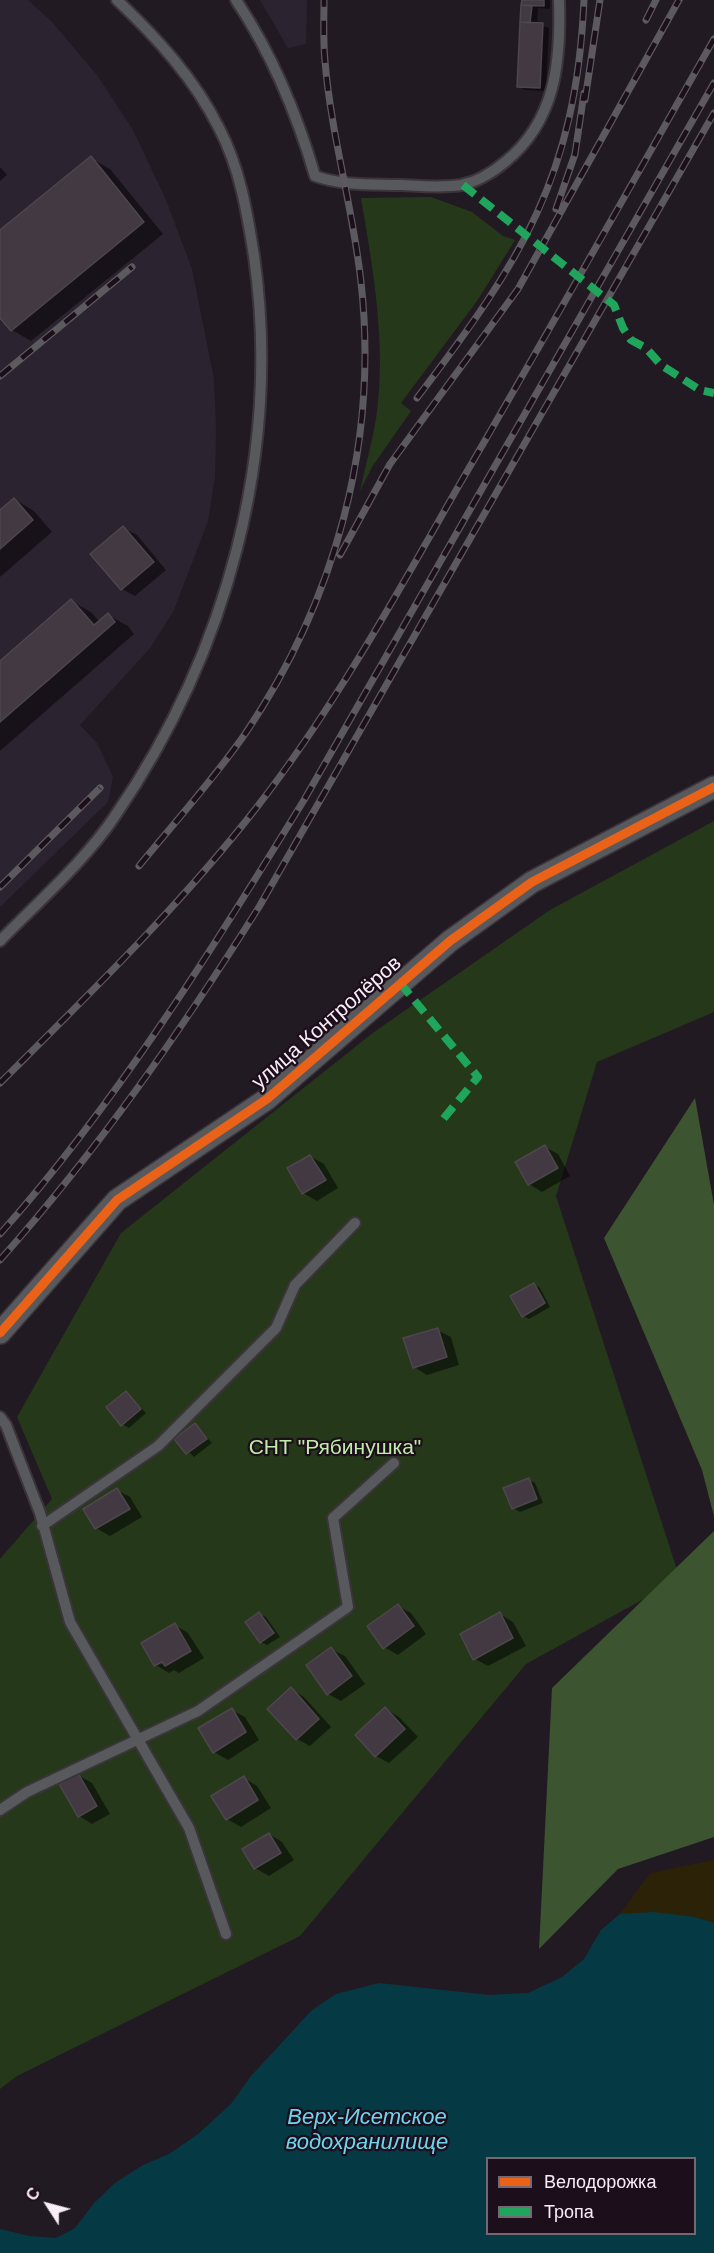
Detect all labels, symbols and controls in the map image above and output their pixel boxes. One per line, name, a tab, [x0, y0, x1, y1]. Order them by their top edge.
street label: улица Контролёров	[247, 951, 407, 1095]
park label: СНТ "Рябинушка"	[249, 1435, 421, 1461]
water label: Верх-Исетское водохранилище	[286, 2105, 448, 2156]
legend	[486, 2157, 696, 2235]
text: Велодорожка	[544, 2172, 656, 2192]
north arrow	[18, 2175, 78, 2235]
text: С	[23, 2184, 43, 2204]
text: Тропа	[544, 2202, 594, 2222]

